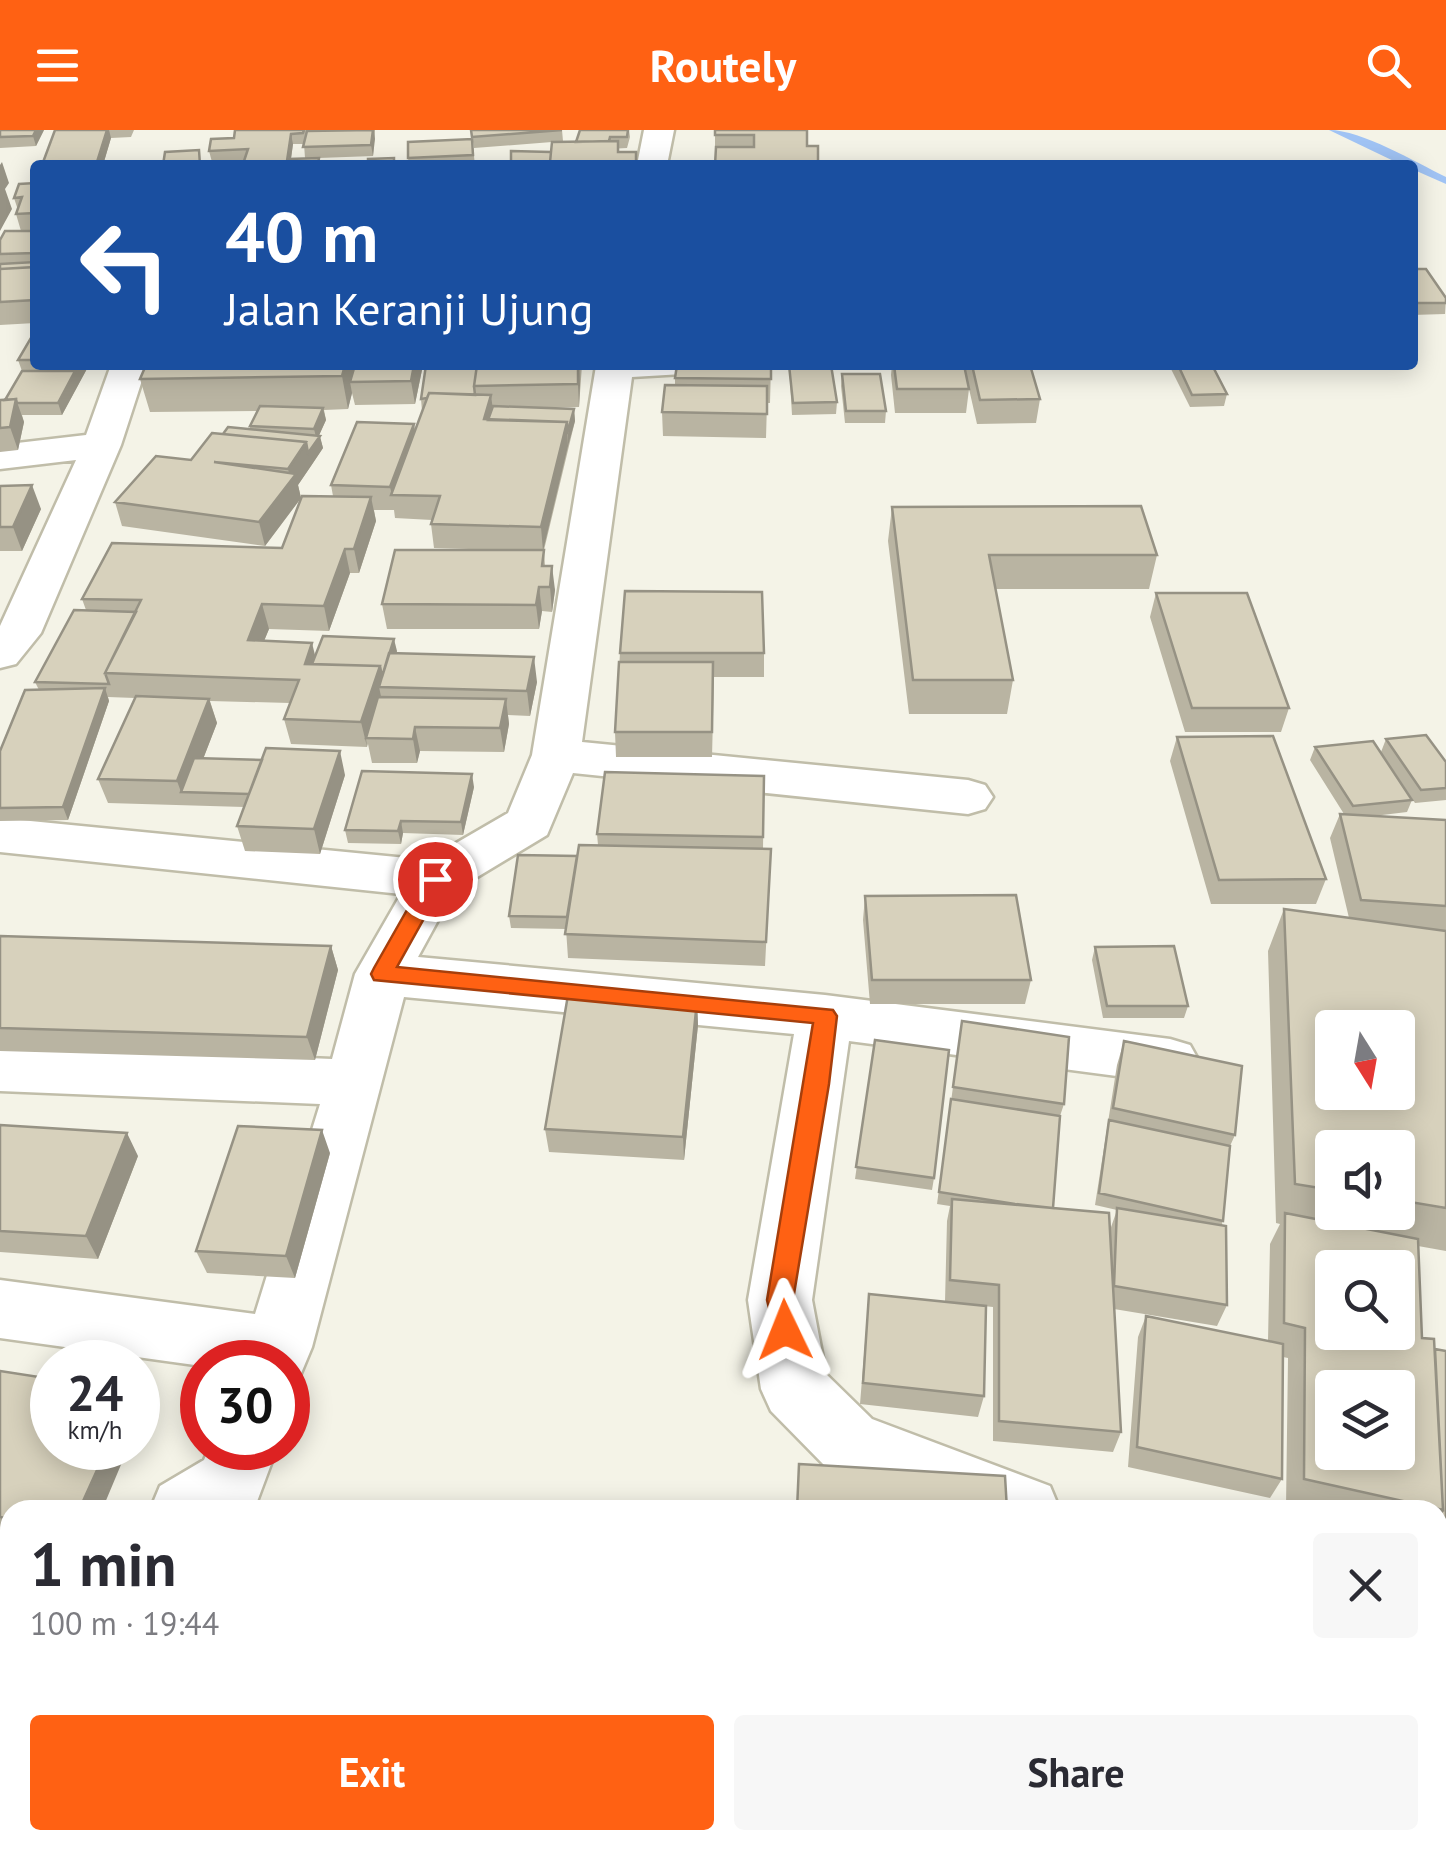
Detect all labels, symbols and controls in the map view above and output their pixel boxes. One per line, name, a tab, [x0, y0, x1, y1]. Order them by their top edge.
text: Routely	[650, 36, 796, 94]
icon: menu	[30, 38, 85, 93]
icon: search	[1361, 38, 1416, 93]
text: 40 m	[225, 191, 378, 281]
icon: left	[60, 200, 190, 330]
text: Jalan Keranji Ujung	[225, 279, 593, 337]
pin	[393, 837, 478, 922]
icon: arrive	[408, 852, 463, 907]
north arrow	[1315, 1010, 1415, 1110]
map controls	[1315, 1010, 1415, 1470]
button: sound	[1315, 1130, 1415, 1230]
button: search	[1315, 1250, 1415, 1350]
position arrow	[733, 1278, 837, 1382]
speed limit sign: 30	[180, 1340, 310, 1470]
text: 24	[67, 1360, 123, 1425]
button: layers	[1315, 1370, 1415, 1470]
text: km/h	[68, 1414, 122, 1446]
text: 1 min	[30, 1525, 176, 1603]
button: close	[1313, 1533, 1418, 1638]
text: 100 m · 19:44	[30, 1602, 219, 1644]
button: Exit	[30, 1715, 714, 1830]
button: Share	[734, 1715, 1418, 1830]

